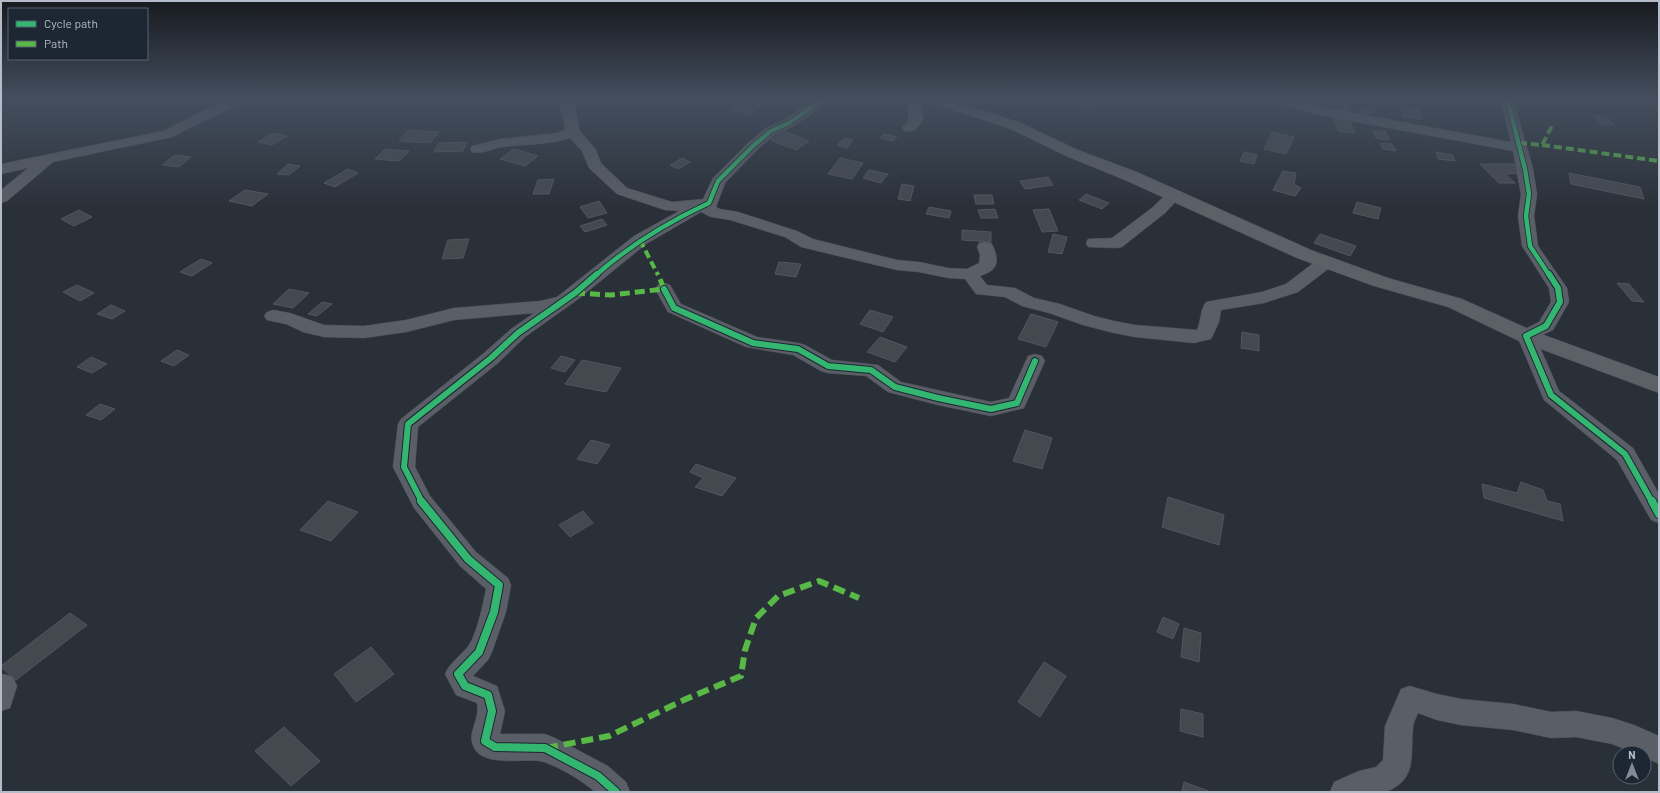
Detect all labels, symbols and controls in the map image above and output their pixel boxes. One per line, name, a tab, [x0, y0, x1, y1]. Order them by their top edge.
legend	[8, 8, 148, 60]
text: Cycle path	[44, 16, 98, 30]
text: Path	[44, 36, 68, 50]
north arrow	[1612, 745, 1652, 785]
text: N	[1628, 748, 1636, 761]

